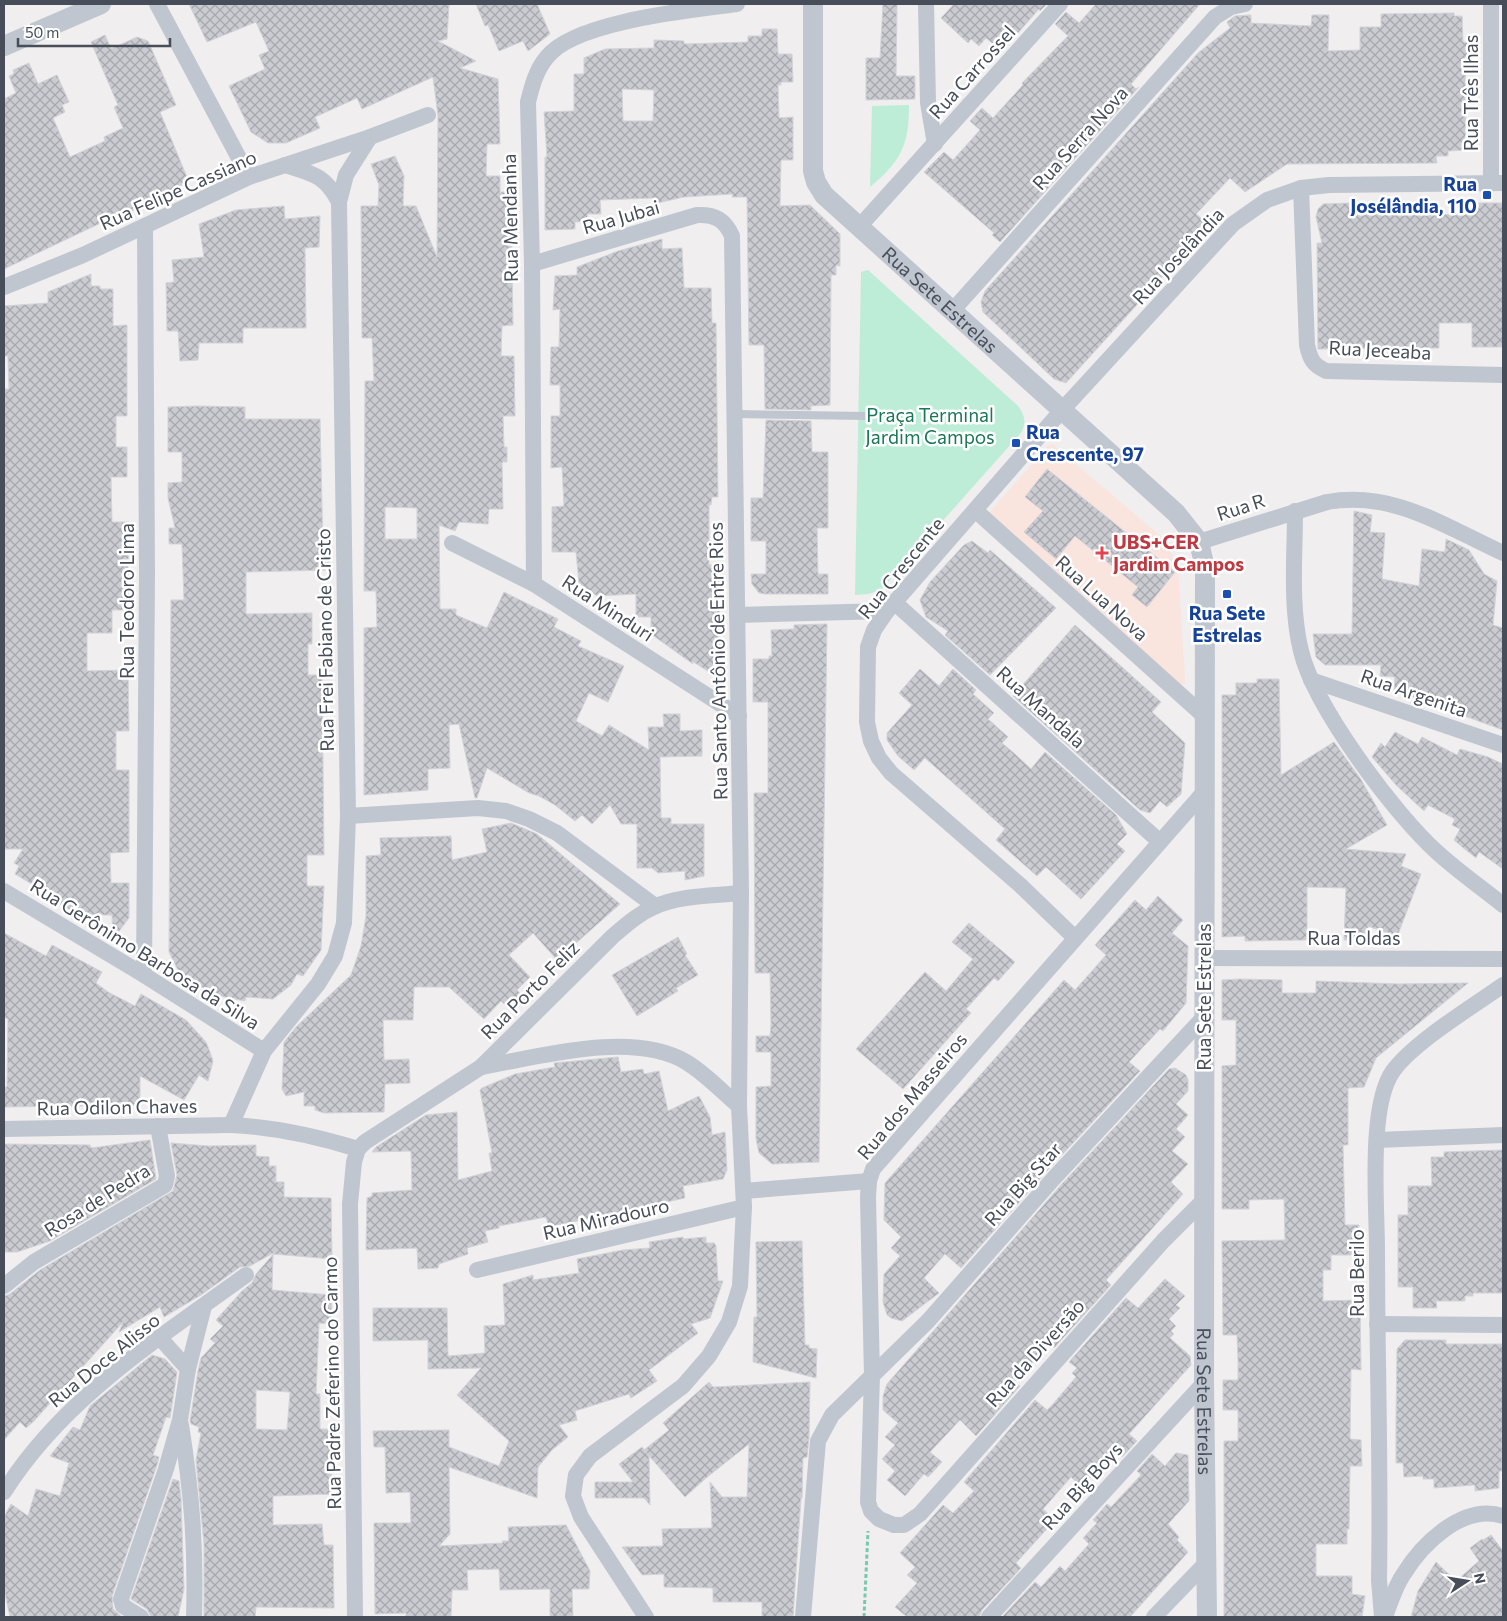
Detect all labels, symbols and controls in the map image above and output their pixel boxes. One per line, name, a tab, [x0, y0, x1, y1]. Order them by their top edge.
scale bar	[18, 15, 170, 47]
street label: Rua Carrossel	[924, 20, 1020, 123]
text: 50 m	[25, 23, 59, 41]
street label: Rua Três Ilhas	[1459, 35, 1482, 151]
street label: Rua Serra Nova	[1027, 81, 1132, 194]
street label: Rua Felipe Cassiano	[96, 145, 260, 234]
street label: Rua Mendanha	[497, 154, 522, 282]
place label: Rua Josélândia, 110	[1350, 172, 1477, 217]
marker: Rua Josélândia, 110	[1481, 189, 1493, 201]
street label: Rua Jubai	[580, 195, 662, 238]
street label: Rua Joselândia	[1127, 203, 1228, 309]
street label: Rua Sete Estrelas	[878, 241, 1003, 357]
street label: Rua Jeceaba	[1328, 335, 1432, 364]
park label: Praça Terminal Jardim Campos	[865, 403, 995, 448]
place label: Rua Crescente, 97	[1026, 420, 1144, 465]
marker: Rua Crescente, 97	[1010, 437, 1022, 449]
street label: Rua R	[1214, 488, 1268, 525]
street label: Rua Crescente	[853, 512, 948, 623]
street label: Rua Santo Antônio de Entre Rios	[704, 522, 731, 800]
street label: Rua Teodoro Lima	[115, 523, 138, 679]
street label: Rua Frei Fabiano de Cristo	[311, 528, 338, 752]
place label: UBS+CER Jardim Campos	[1113, 530, 1244, 575]
marker: UBS+CER Jardim Campos	[1095, 546, 1109, 560]
street label: Rua Lua Nova	[1051, 550, 1153, 645]
street label: Rua Minduri	[558, 569, 659, 646]
marker: Rua Sete Estrelas	[1221, 588, 1233, 600]
place label: Rua Sete Estrelas	[1189, 601, 1265, 646]
street label: Rua Mandala	[992, 661, 1090, 752]
street label: Rua Argenita	[1358, 664, 1470, 721]
street label: Rua Gerônimo Barbosa da Silva	[26, 873, 264, 1034]
street label: Rua Sete Estrelas	[1192, 923, 1215, 1071]
street label: Rua Toldas	[1307, 926, 1401, 949]
street label: Rua Porto Feliz	[476, 936, 584, 1044]
street label: Rua dos Masseiros	[852, 1028, 971, 1164]
street label: Rua Odilon Chaves	[36, 1094, 197, 1119]
street label: Rua Big Star	[979, 1137, 1066, 1230]
street label: Rosa de Pedra	[40, 1158, 154, 1241]
street label: Rua Miradouro	[541, 1193, 671, 1244]
street label: Rua Berilo	[1345, 1229, 1368, 1317]
street label: Rua Padre Zeferino do Carmo	[318, 1256, 345, 1510]
street label: Rua da Diversão	[980, 1294, 1089, 1411]
street label: Rua Doce Alisso	[43, 1308, 164, 1412]
street label: Rua Sete Estrelas	[1193, 1327, 1217, 1475]
street label: Rua Big Boys	[1036, 1437, 1127, 1534]
north arrow	[1442, 1556, 1492, 1606]
text: N	[1471, 1571, 1490, 1585]

